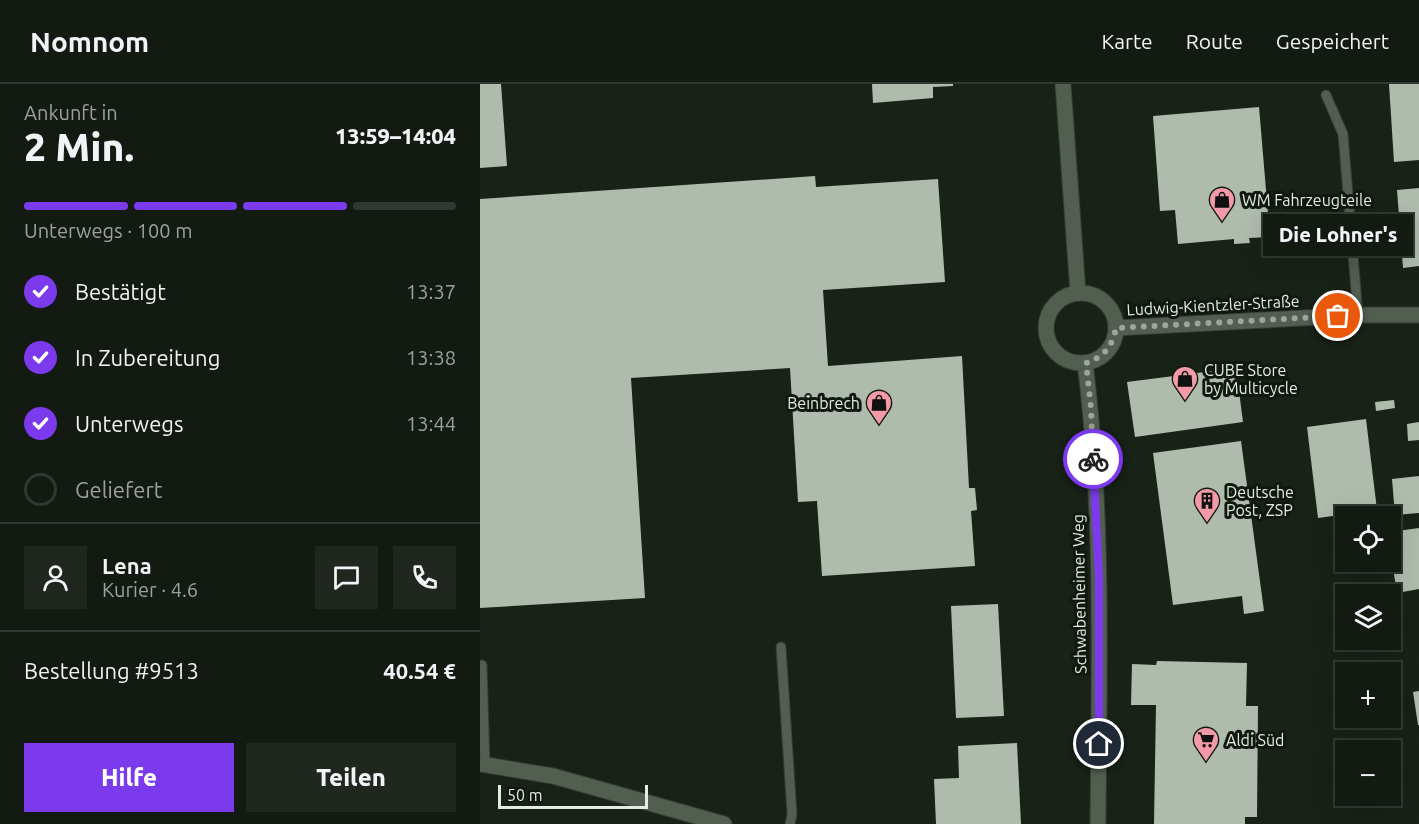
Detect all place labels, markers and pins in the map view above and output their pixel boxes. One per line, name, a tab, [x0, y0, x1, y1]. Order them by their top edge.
shop icon: WM Fahrzeugteile	[1207, 185, 1237, 223]
place label: WM Fahrzeugteile	[1242, 191, 1372, 209]
callout: Die Lohner's	[1263, 214, 1413, 256]
pin	[1312, 290, 1363, 341]
place label: CUBE Store by Multicycle	[1204, 361, 1298, 397]
shop icon: CUBE Store by Multicycle	[1170, 364, 1200, 402]
shop icon: Beinbrech	[864, 388, 894, 426]
place label: Beinbrech	[787, 394, 860, 412]
place label: Deutsche Post, ZSP	[1226, 483, 1294, 519]
building icon: Deutsche Post, ZSP	[1192, 486, 1222, 524]
pin	[1073, 718, 1124, 769]
supermarket icon: Aldi Süd	[1191, 725, 1221, 763]
place label: Aldi Süd	[1226, 731, 1284, 749]

